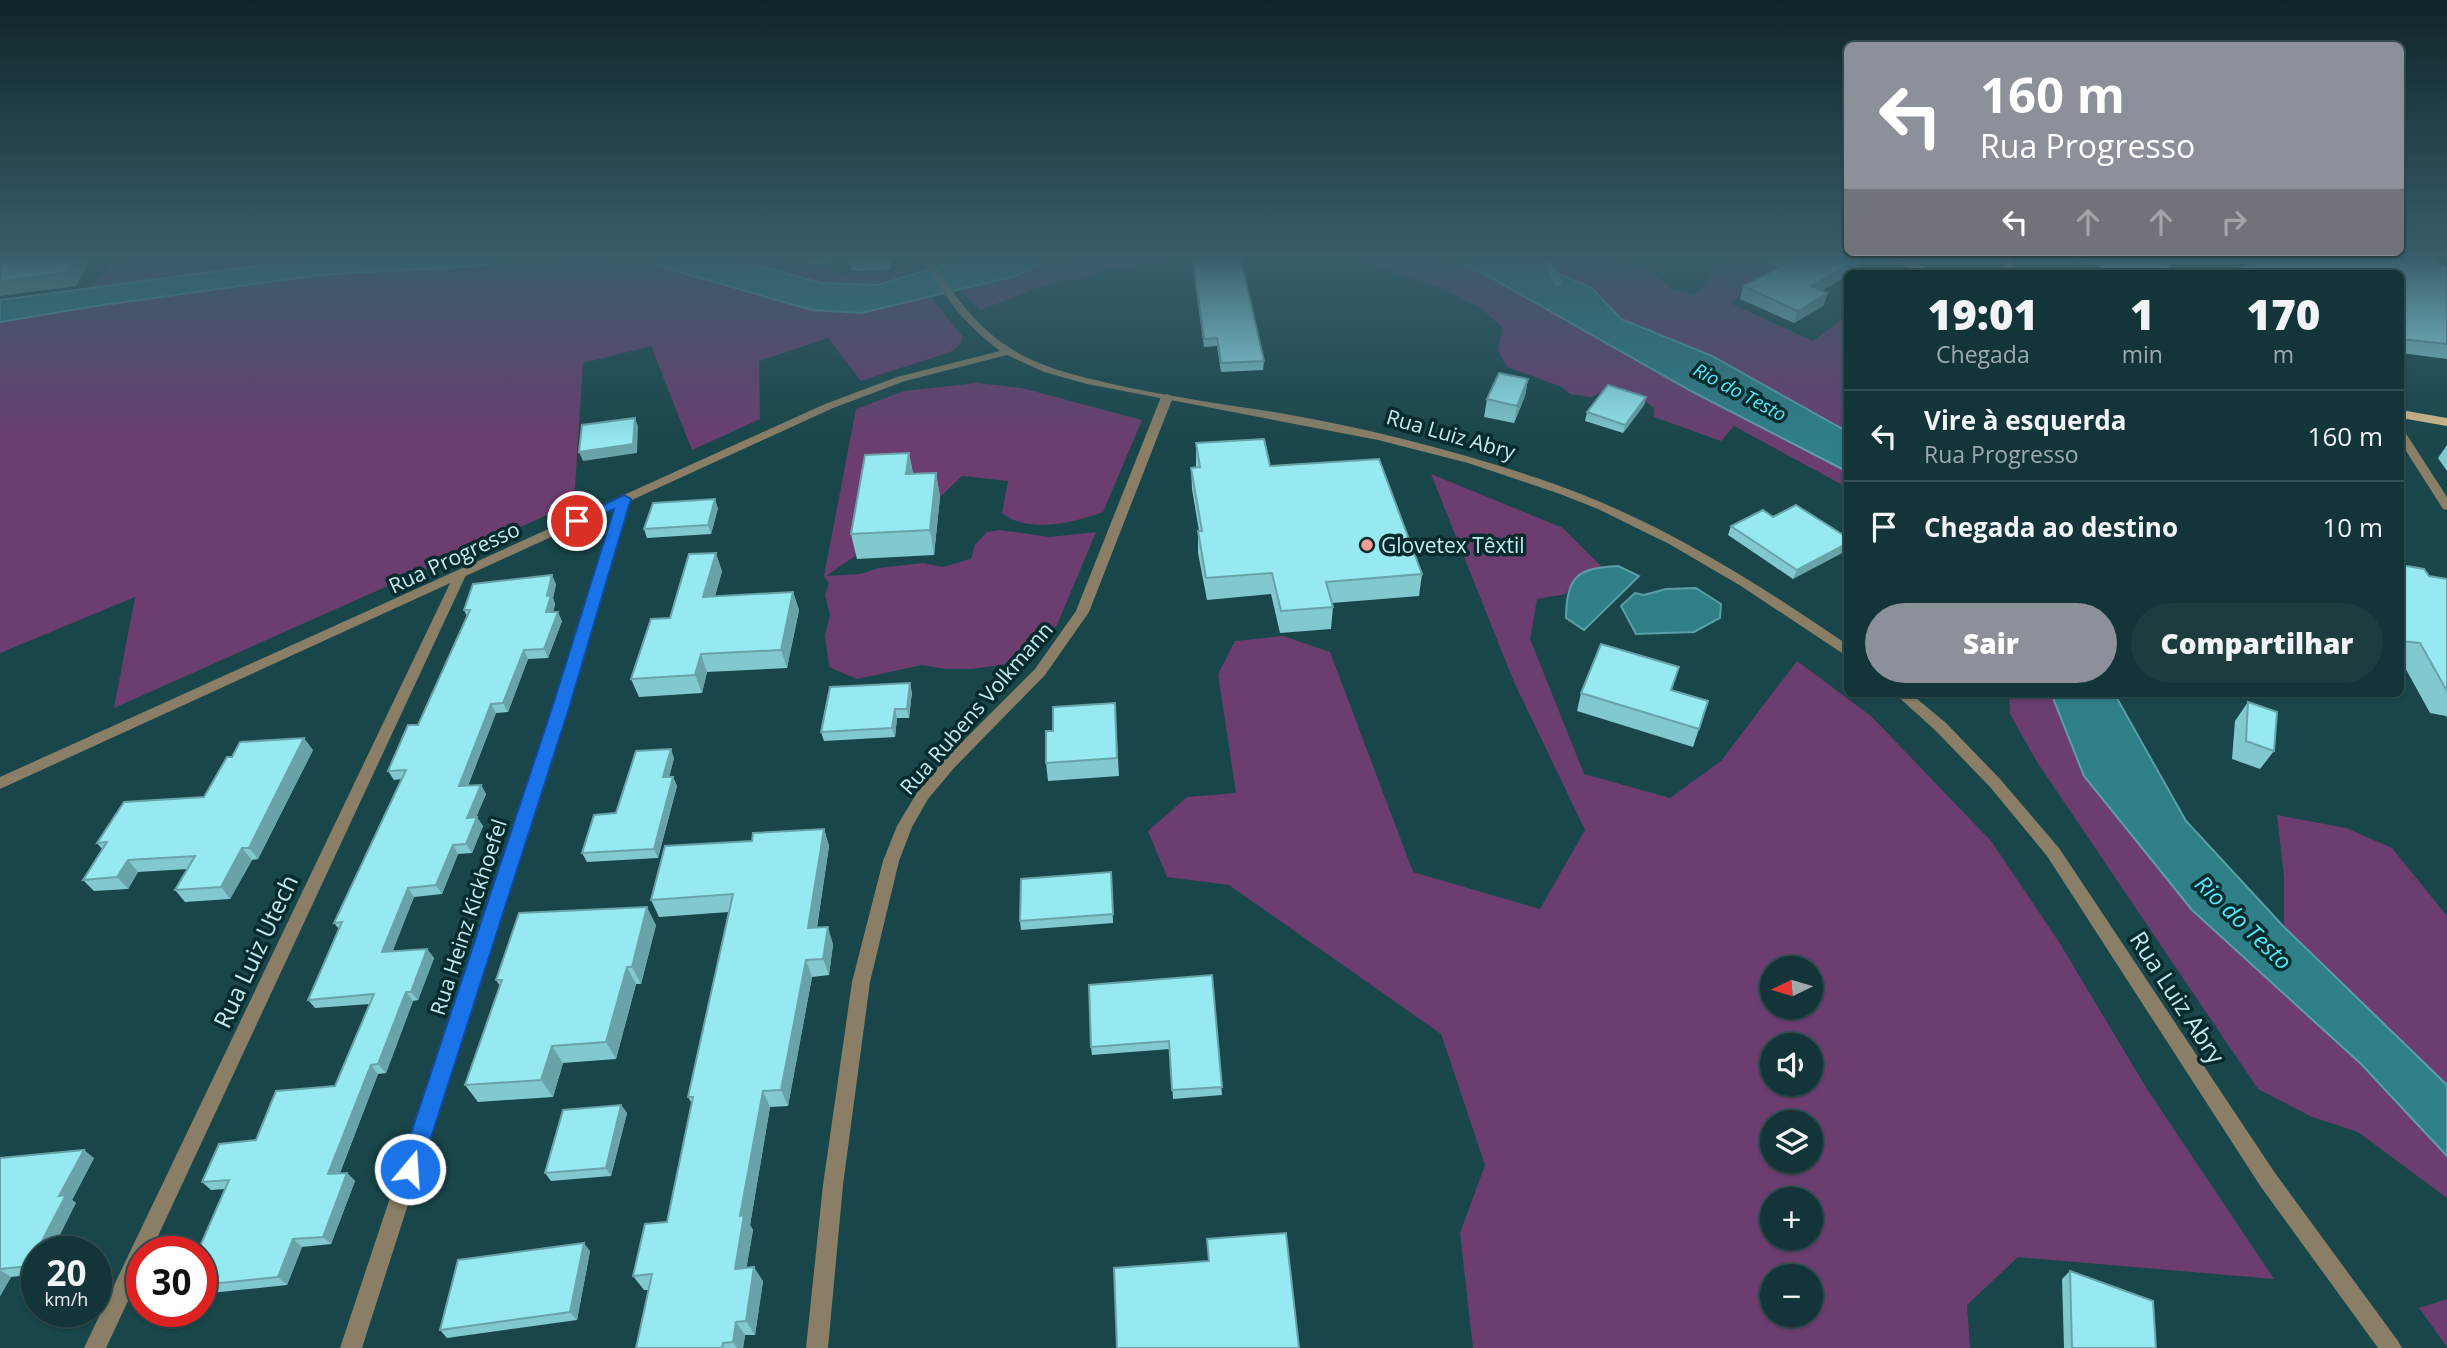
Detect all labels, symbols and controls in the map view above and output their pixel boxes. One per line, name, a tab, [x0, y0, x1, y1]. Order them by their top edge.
text: 160 m	[1980, 61, 2125, 127]
icon: left	[1865, 70, 1956, 161]
text: Rua Progresso	[1980, 124, 2195, 167]
icon: left	[1996, 203, 2034, 241]
icon: ahead	[2069, 203, 2107, 241]
icon: ahead	[2142, 203, 2180, 241]
icon: right	[2215, 203, 2253, 241]
text: 19:01	[1928, 285, 2038, 342]
text: 1	[2130, 285, 2155, 342]
text: 170	[2247, 285, 2320, 342]
text: Chegada	[1936, 338, 2030, 370]
text: min	[2122, 338, 2163, 370]
text: m	[2273, 338, 2294, 370]
water label: Rio do Testo	[1689, 357, 1791, 427]
street label: Rua Luiz Abry	[1383, 402, 1519, 466]
text: Vire à esquerda	[1924, 402, 2126, 438]
icon: left	[1865, 417, 1903, 455]
text: 160 m	[2308, 418, 2383, 454]
text: Rua Progresso	[1924, 438, 2079, 470]
pin	[547, 491, 607, 551]
icon: arrive	[558, 502, 596, 540]
icon: arrive	[1865, 508, 1903, 546]
text: Chegada ao destino	[1924, 509, 2178, 545]
text: 10 m	[2322, 509, 2383, 545]
street label: Rua Progresso	[384, 514, 524, 600]
place label: Glovetex Têxtil	[1381, 531, 1525, 559]
marker: Glovetex Têxtil	[1359, 537, 1375, 553]
button: Sair	[1865, 603, 2117, 683]
button: Compartilhar	[2131, 603, 2383, 683]
street label: Rua Rubens Volkmann	[893, 616, 1059, 800]
street label: Rua Heinz Kickhoefel	[423, 815, 513, 1019]
water label: Rio do Testo	[2188, 868, 2300, 976]
street label: Rua Luiz Utech	[205, 869, 305, 1033]
street label: Rua Luiz Abry	[2123, 924, 2234, 1070]
north arrow	[1760, 956, 1824, 1018]
map controls	[1760, 956, 1823, 1327]
button: sound	[1760, 1033, 1823, 1096]
button: layers	[1760, 1110, 1823, 1173]
position arrow	[373, 1132, 447, 1206]
button: +	[1760, 1187, 1823, 1250]
speed limit sign: 30	[126, 1236, 217, 1327]
text: 20	[46, 1249, 87, 1296]
button: −	[1760, 1264, 1823, 1327]
text: km/h	[45, 1287, 88, 1311]

